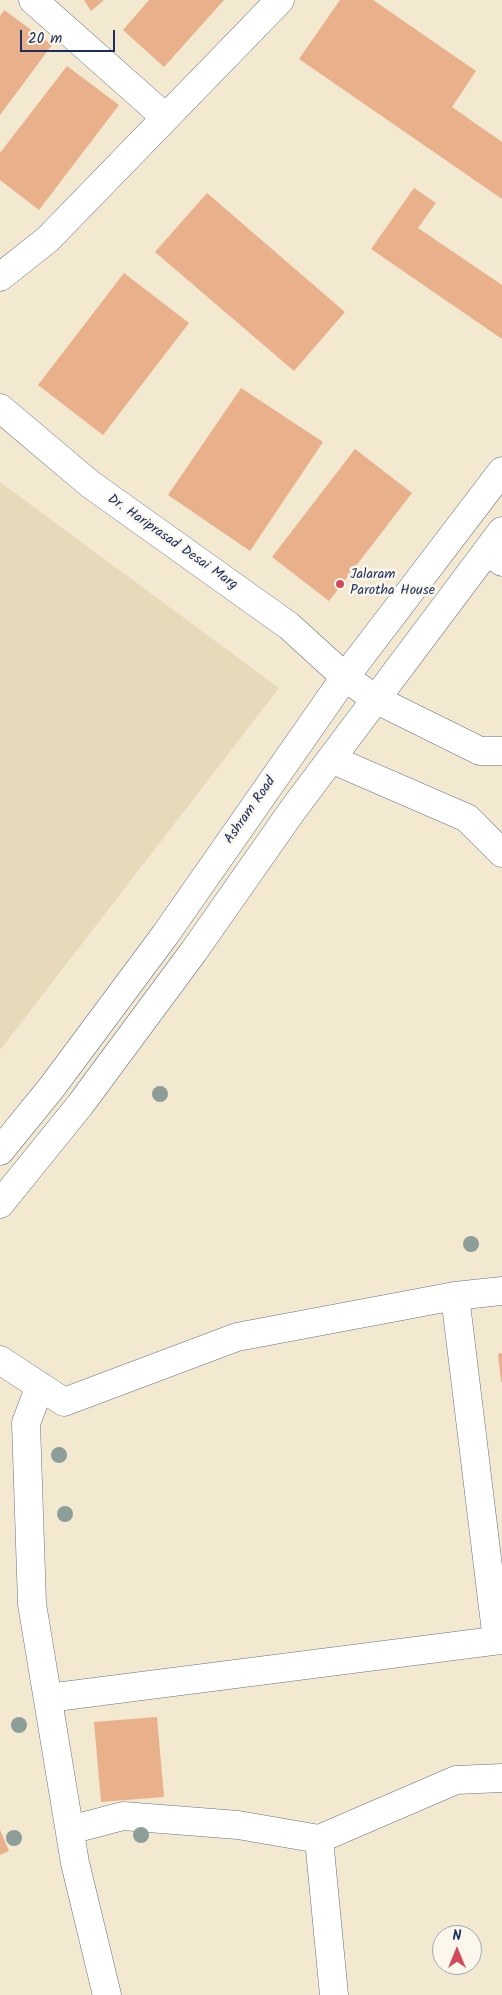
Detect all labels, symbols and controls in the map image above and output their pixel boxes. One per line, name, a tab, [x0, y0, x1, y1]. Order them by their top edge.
scale bar	[22, 20, 118, 52]
text: 20 m	[28, 27, 62, 51]
street label: Dr. Hariprasad Desai Marg	[104, 492, 240, 594]
place label: Jalaram Parotha House	[350, 568, 435, 600]
marker: Jalaram Parotha House	[334, 578, 346, 590]
street label: Ashram Road	[222, 774, 280, 848]
north arrow	[432, 1925, 482, 1975]
text: N	[453, 1925, 461, 1947]

